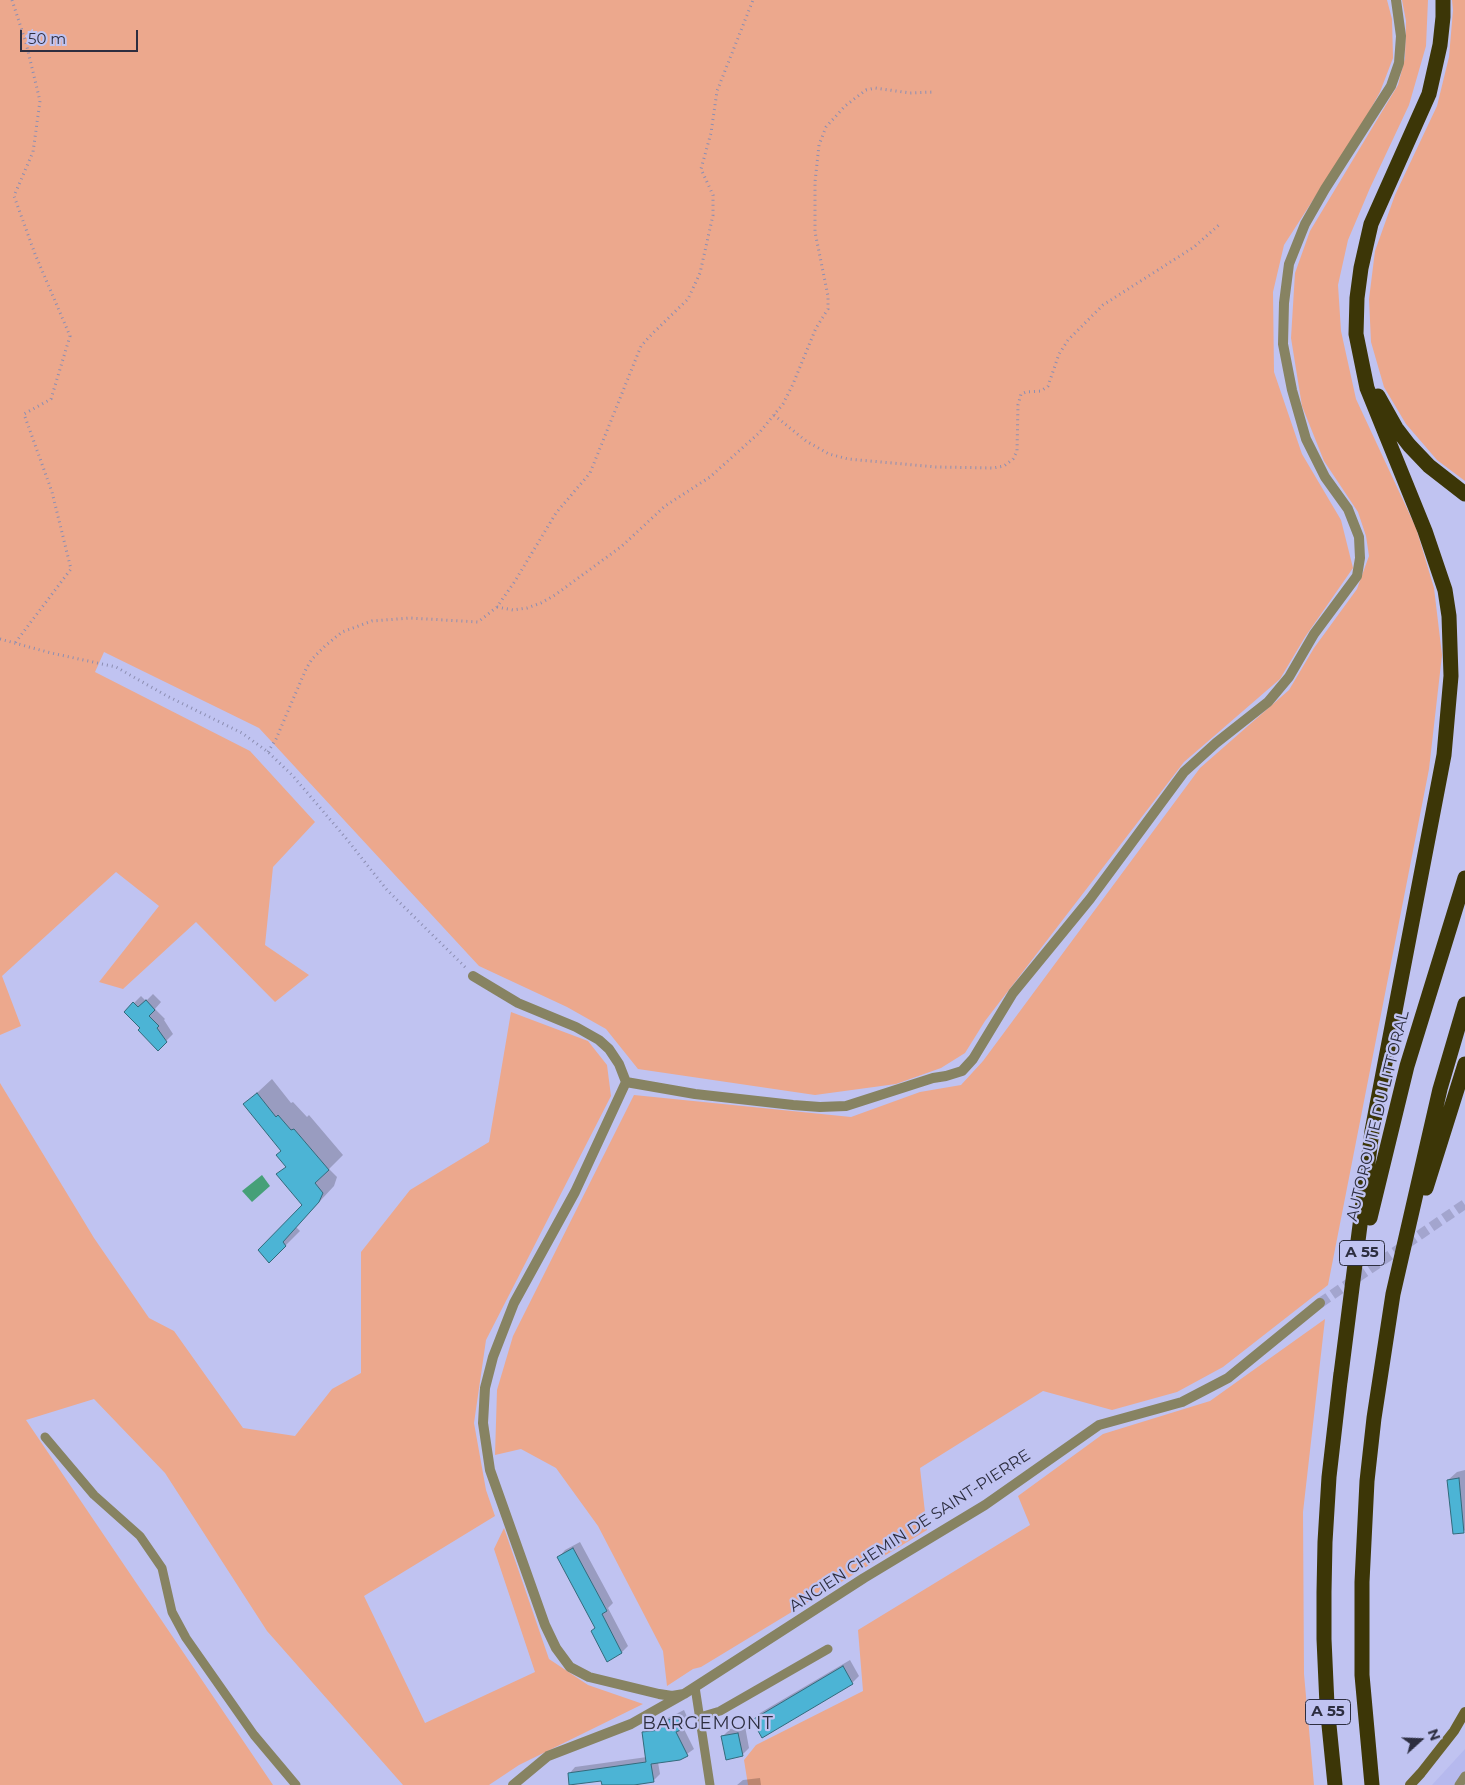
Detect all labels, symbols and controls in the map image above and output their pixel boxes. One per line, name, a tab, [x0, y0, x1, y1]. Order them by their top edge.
scale bar	[22, 20, 140, 52]
text: 50 m	[28, 29, 66, 48]
street label: AUTOROUTE DU LITTORAL	[1343, 1009, 1413, 1223]
road number: A 55	[1340, 1240, 1384, 1266]
street label: ANCIEN CHEMIN DE SAINT-PIERRE	[786, 1446, 1034, 1616]
road number: A 55	[1306, 1700, 1350, 1724]
district label: BARGEMONT	[641, 1713, 775, 1735]
north arrow	[1395, 1715, 1445, 1765]
text: N	[1424, 1726, 1444, 1743]

